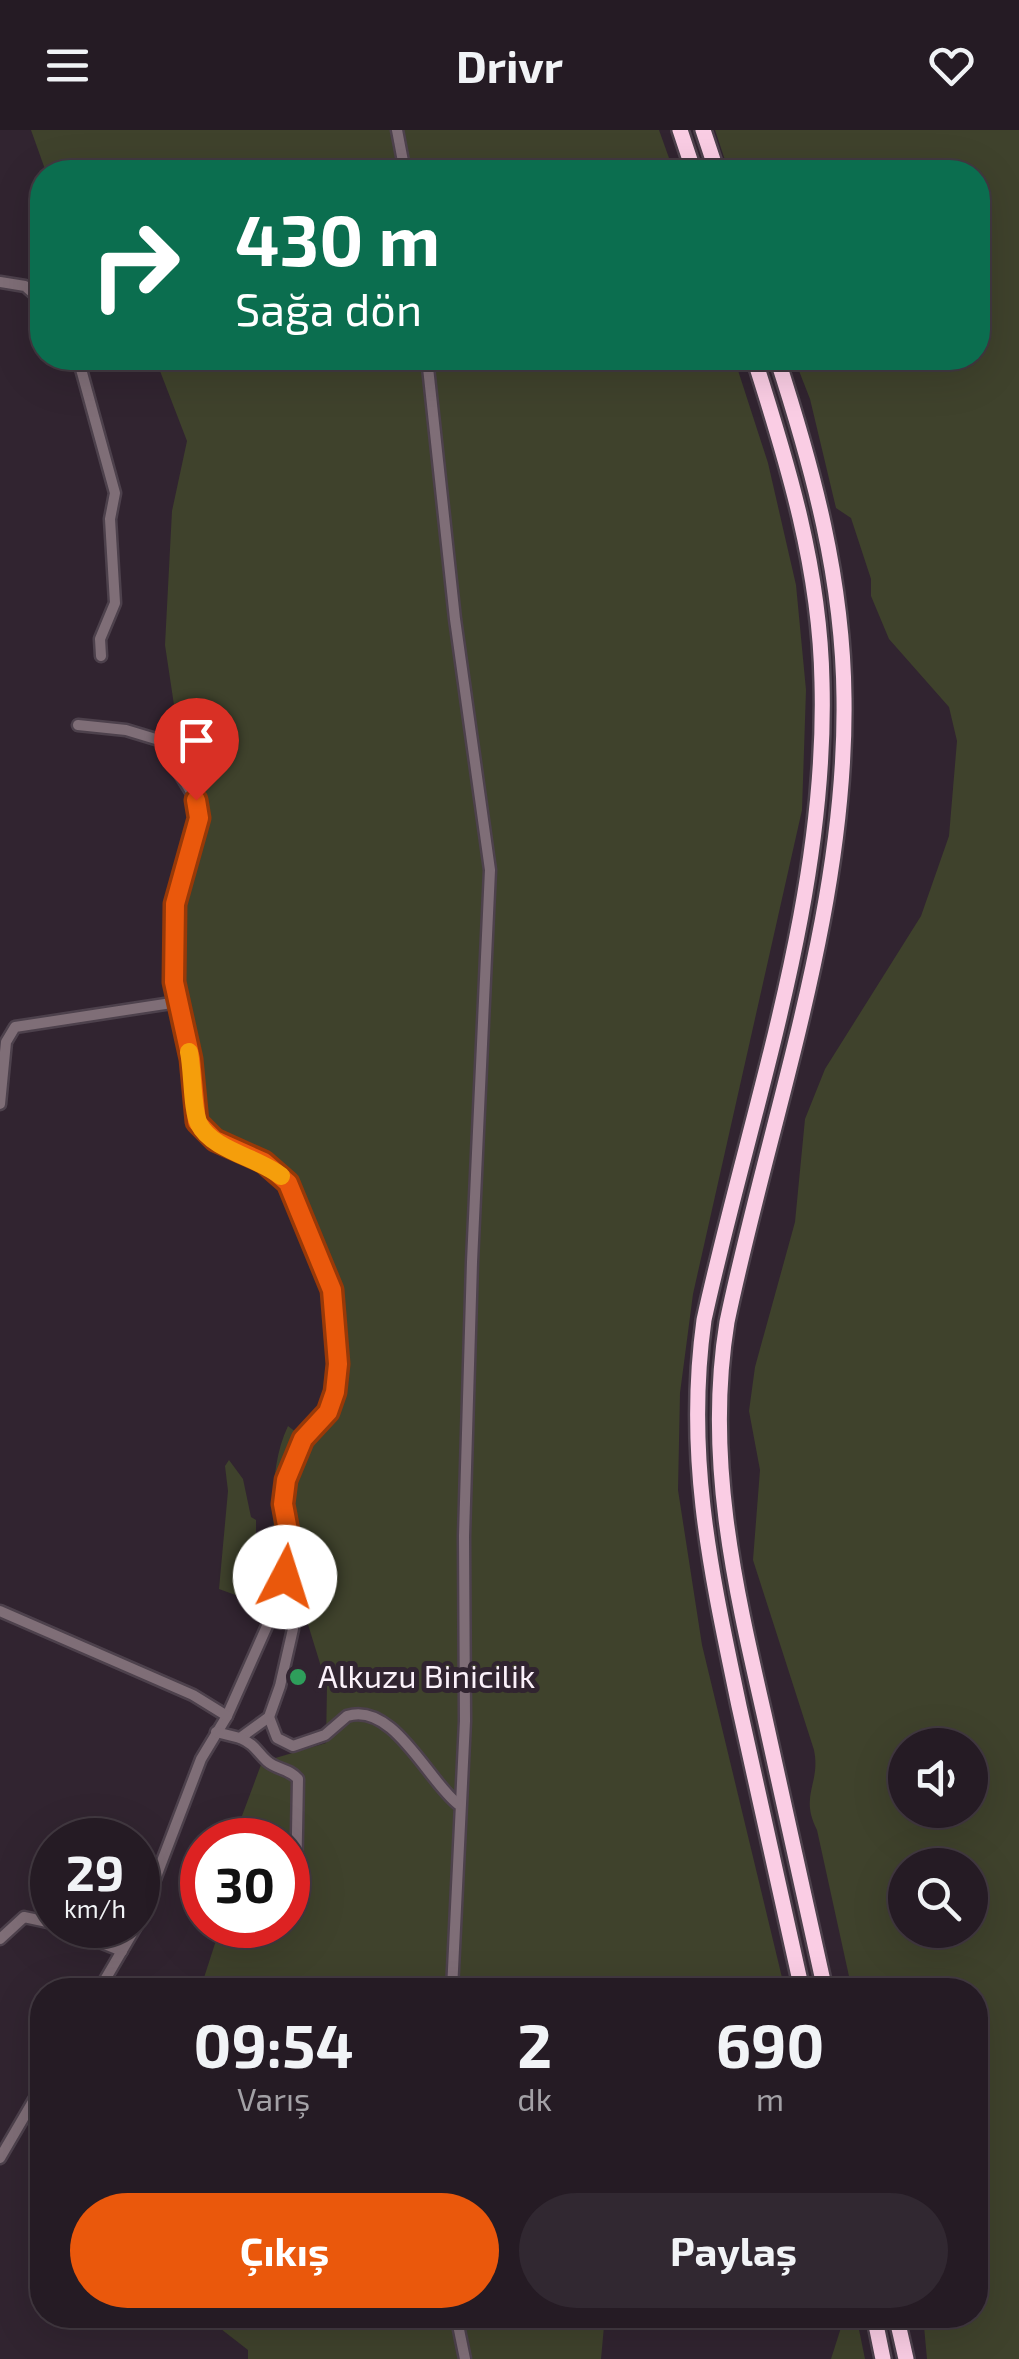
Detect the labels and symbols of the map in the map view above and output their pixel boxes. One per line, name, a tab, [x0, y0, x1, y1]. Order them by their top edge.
pin	[154, 698, 239, 801]
position arrow	[233, 1525, 337, 1629]
place label: Alkuzu Binicilik	[318, 1656, 535, 1694]
marker: Alkuzu Binicilik	[287, 1666, 309, 1688]
speed limit sign: 30	[180, 1818, 310, 1948]

